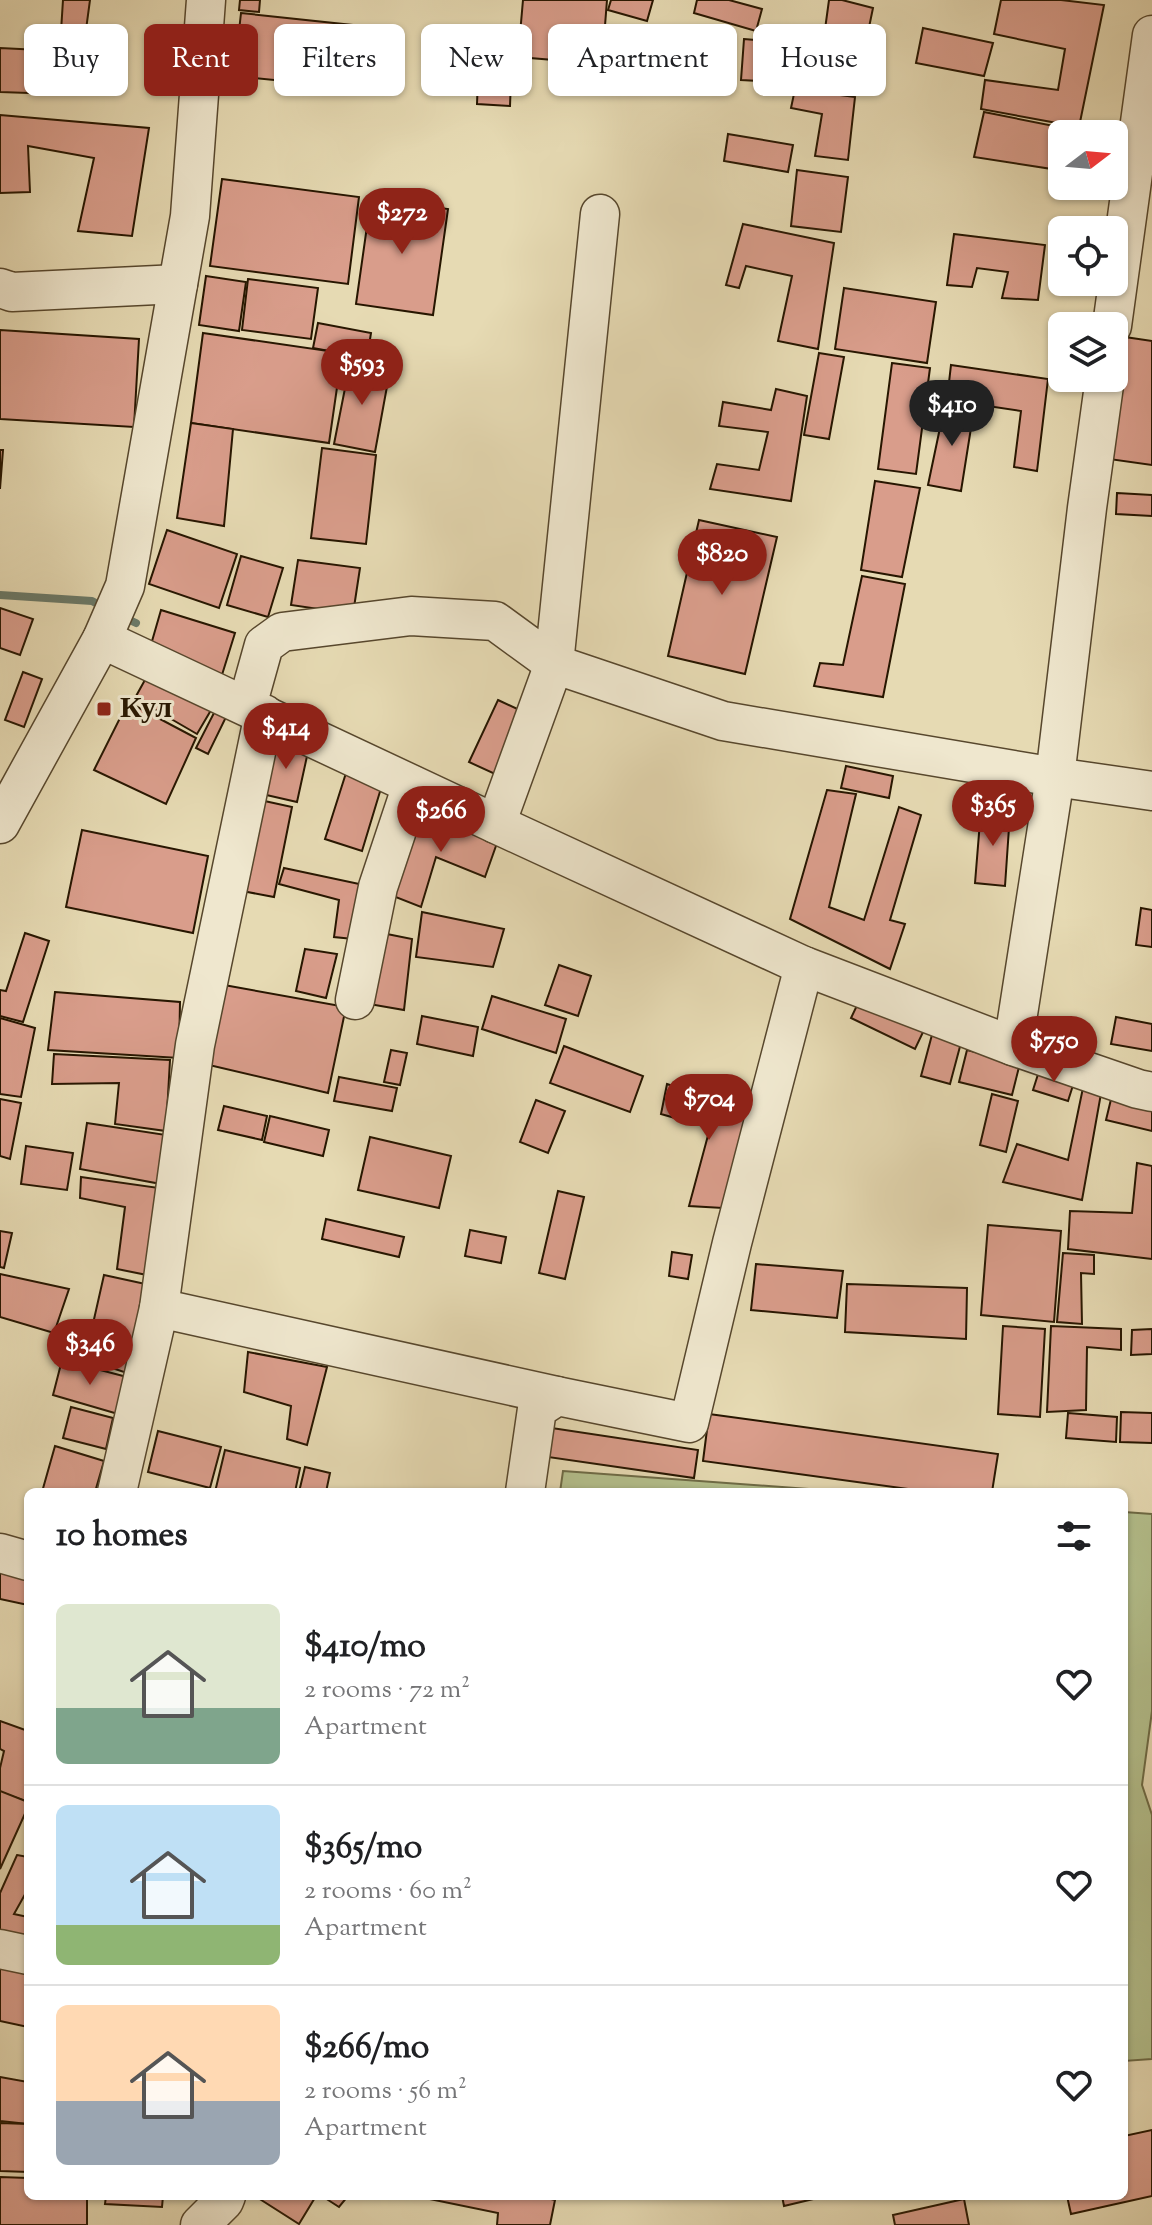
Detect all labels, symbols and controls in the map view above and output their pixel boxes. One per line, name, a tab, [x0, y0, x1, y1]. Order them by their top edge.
chip: Buy	[24, 24, 128, 96]
chip: Rent	[144, 24, 258, 96]
chip: Filters	[274, 24, 405, 96]
chip: New	[421, 24, 532, 96]
chip: Apartment	[548, 24, 737, 96]
chip: House	[753, 24, 886, 96]
north arrow	[1048, 120, 1128, 200]
map controls	[1048, 120, 1128, 392]
pin: $272	[355, 188, 449, 256]
text: $272	[377, 195, 427, 232]
button: locate	[1048, 216, 1128, 296]
button: layers	[1048, 312, 1128, 392]
pin: $593	[315, 339, 409, 407]
text: $593	[339, 346, 385, 383]
pin: $410	[905, 380, 999, 448]
text: $410	[927, 387, 977, 424]
pin: $820	[675, 529, 769, 597]
text: $820	[696, 536, 748, 573]
place label: Кул	[120, 688, 172, 731]
marker: Кул	[95, 700, 113, 718]
pin: $414	[239, 703, 333, 771]
text: $414	[262, 710, 310, 747]
pin: $365	[946, 780, 1040, 848]
pin: $266	[394, 786, 488, 854]
text: $365	[970, 787, 1016, 824]
text: $266	[415, 793, 467, 830]
pin: $750	[1007, 1016, 1101, 1084]
text: $750	[1029, 1023, 1079, 1060]
pin: $704	[662, 1074, 756, 1142]
text: $704	[683, 1081, 735, 1118]
pin: $346	[43, 1319, 137, 1387]
text: $346	[65, 1326, 115, 1363]
text: 10 homes	[56, 1512, 188, 1561]
icon: filters	[1052, 1514, 1096, 1558]
text: $410/mo	[304, 1623, 426, 1672]
icon: home	[120, 1636, 216, 1732]
icon: heart	[1052, 1662, 1096, 1706]
text: 2 rooms · 72 m²	[304, 1672, 470, 1709]
text: Apartment	[304, 1709, 427, 1746]
text: $365/mo	[304, 1824, 422, 1873]
icon: home	[120, 1837, 216, 1933]
icon: heart	[1052, 1863, 1096, 1907]
text: 2 rooms · 60 m²	[304, 1873, 472, 1910]
text: Apartment	[304, 1910, 427, 1947]
text: $266/mo	[304, 2024, 429, 2073]
icon: home	[120, 2037, 216, 2133]
icon: heart	[1052, 2063, 1096, 2107]
text: 2 rooms · 56 m²	[304, 2073, 467, 2110]
text: Apartment	[304, 2110, 427, 2147]

